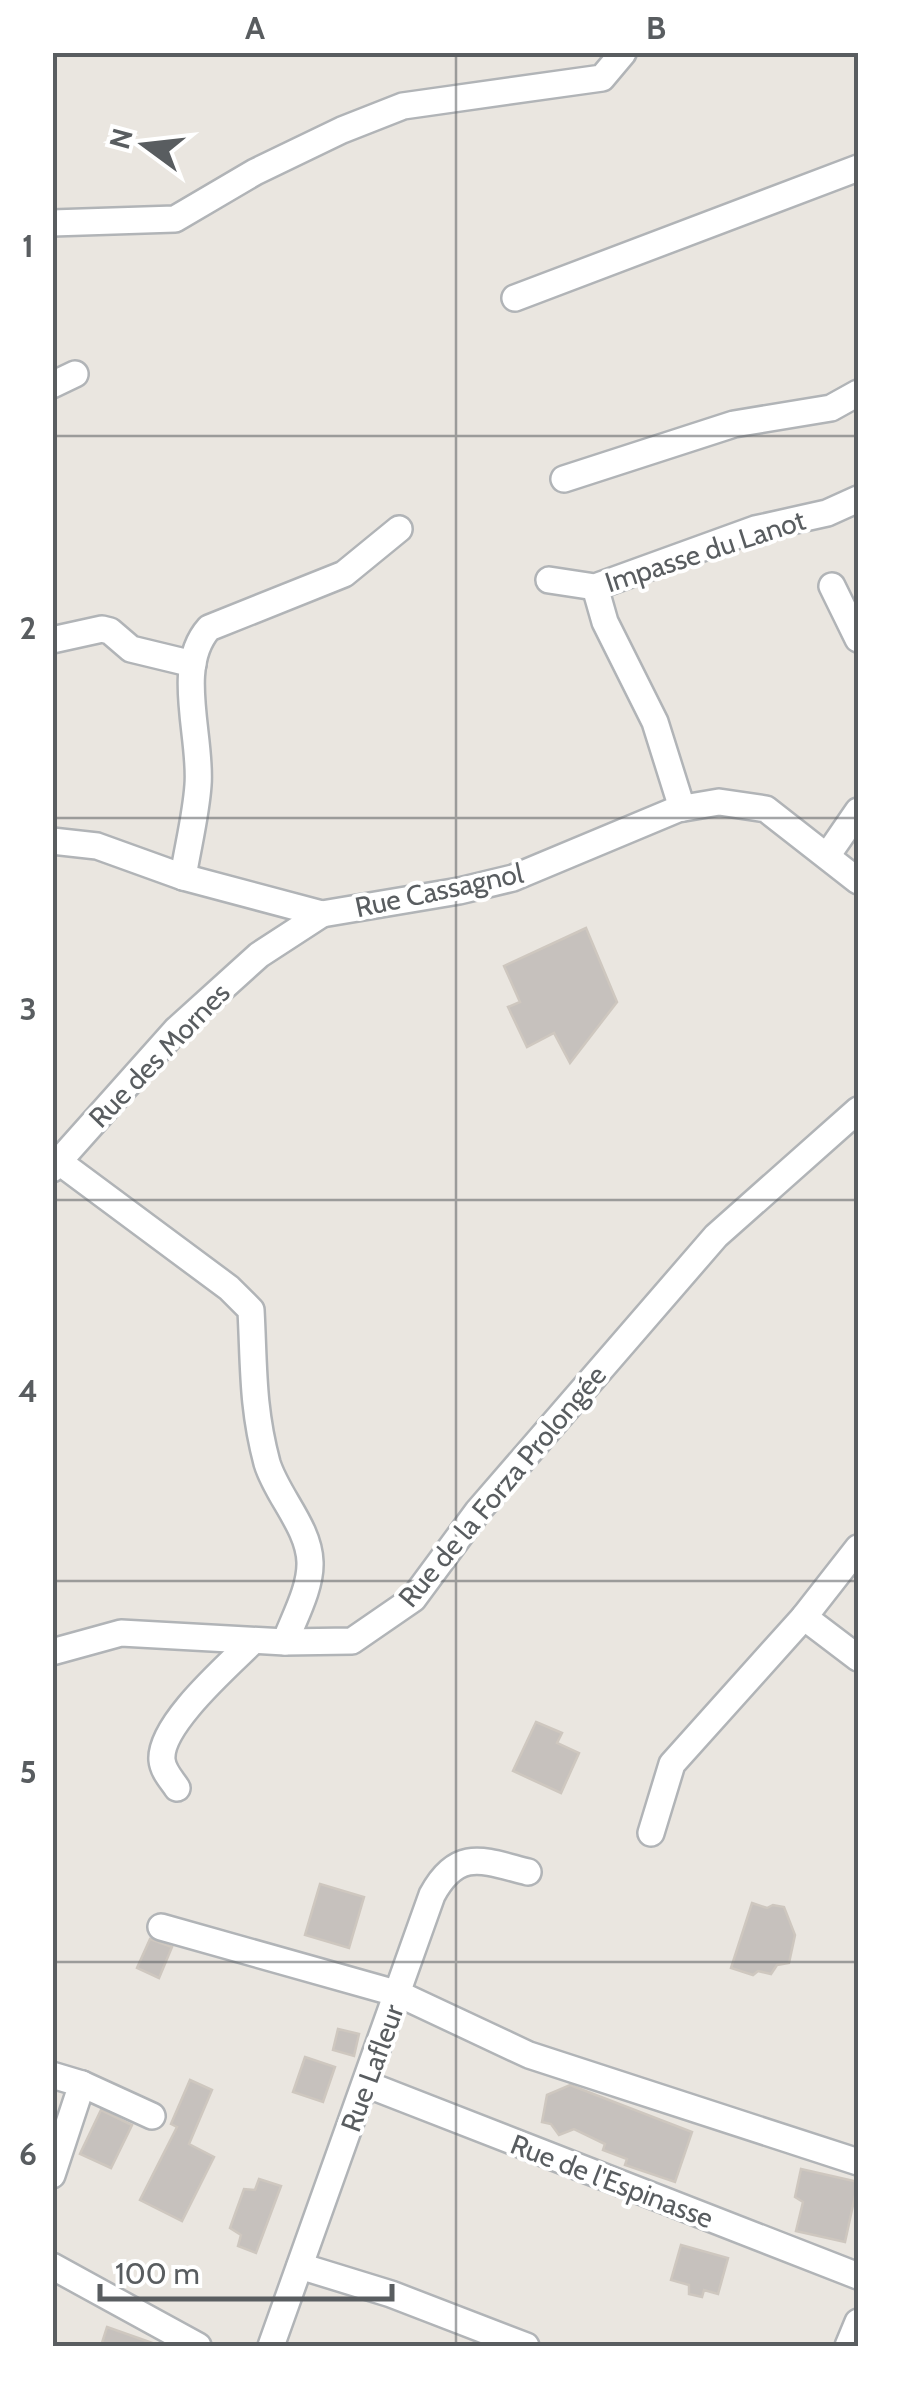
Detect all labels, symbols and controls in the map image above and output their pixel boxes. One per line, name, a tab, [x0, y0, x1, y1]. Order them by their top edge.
text: A	[245, 8, 265, 47]
text: B	[646, 8, 666, 47]
north arrow	[95, 95, 195, 195]
text: N	[102, 125, 140, 152]
text: 1	[22, 226, 34, 265]
street label: Impasse du Lanot	[601, 503, 809, 599]
text: 2	[20, 608, 36, 647]
street label: Rue Cassagnol	[352, 856, 526, 924]
street label: Rue des Mornes	[82, 976, 236, 1134]
text: 3	[19, 989, 37, 1028]
street label: Rue de la Forza Prolongée	[391, 1358, 613, 1614]
text: 4	[18, 1371, 38, 1410]
text: 5	[19, 1752, 37, 1791]
street label: Rue Lafleur	[333, 2000, 411, 2136]
street label: Rue de l'Espinasse	[506, 2127, 718, 2235]
text: 6	[19, 2134, 37, 2173]
scale bar	[100, 2239, 392, 2301]
text: 100 m	[115, 2255, 200, 2292]

